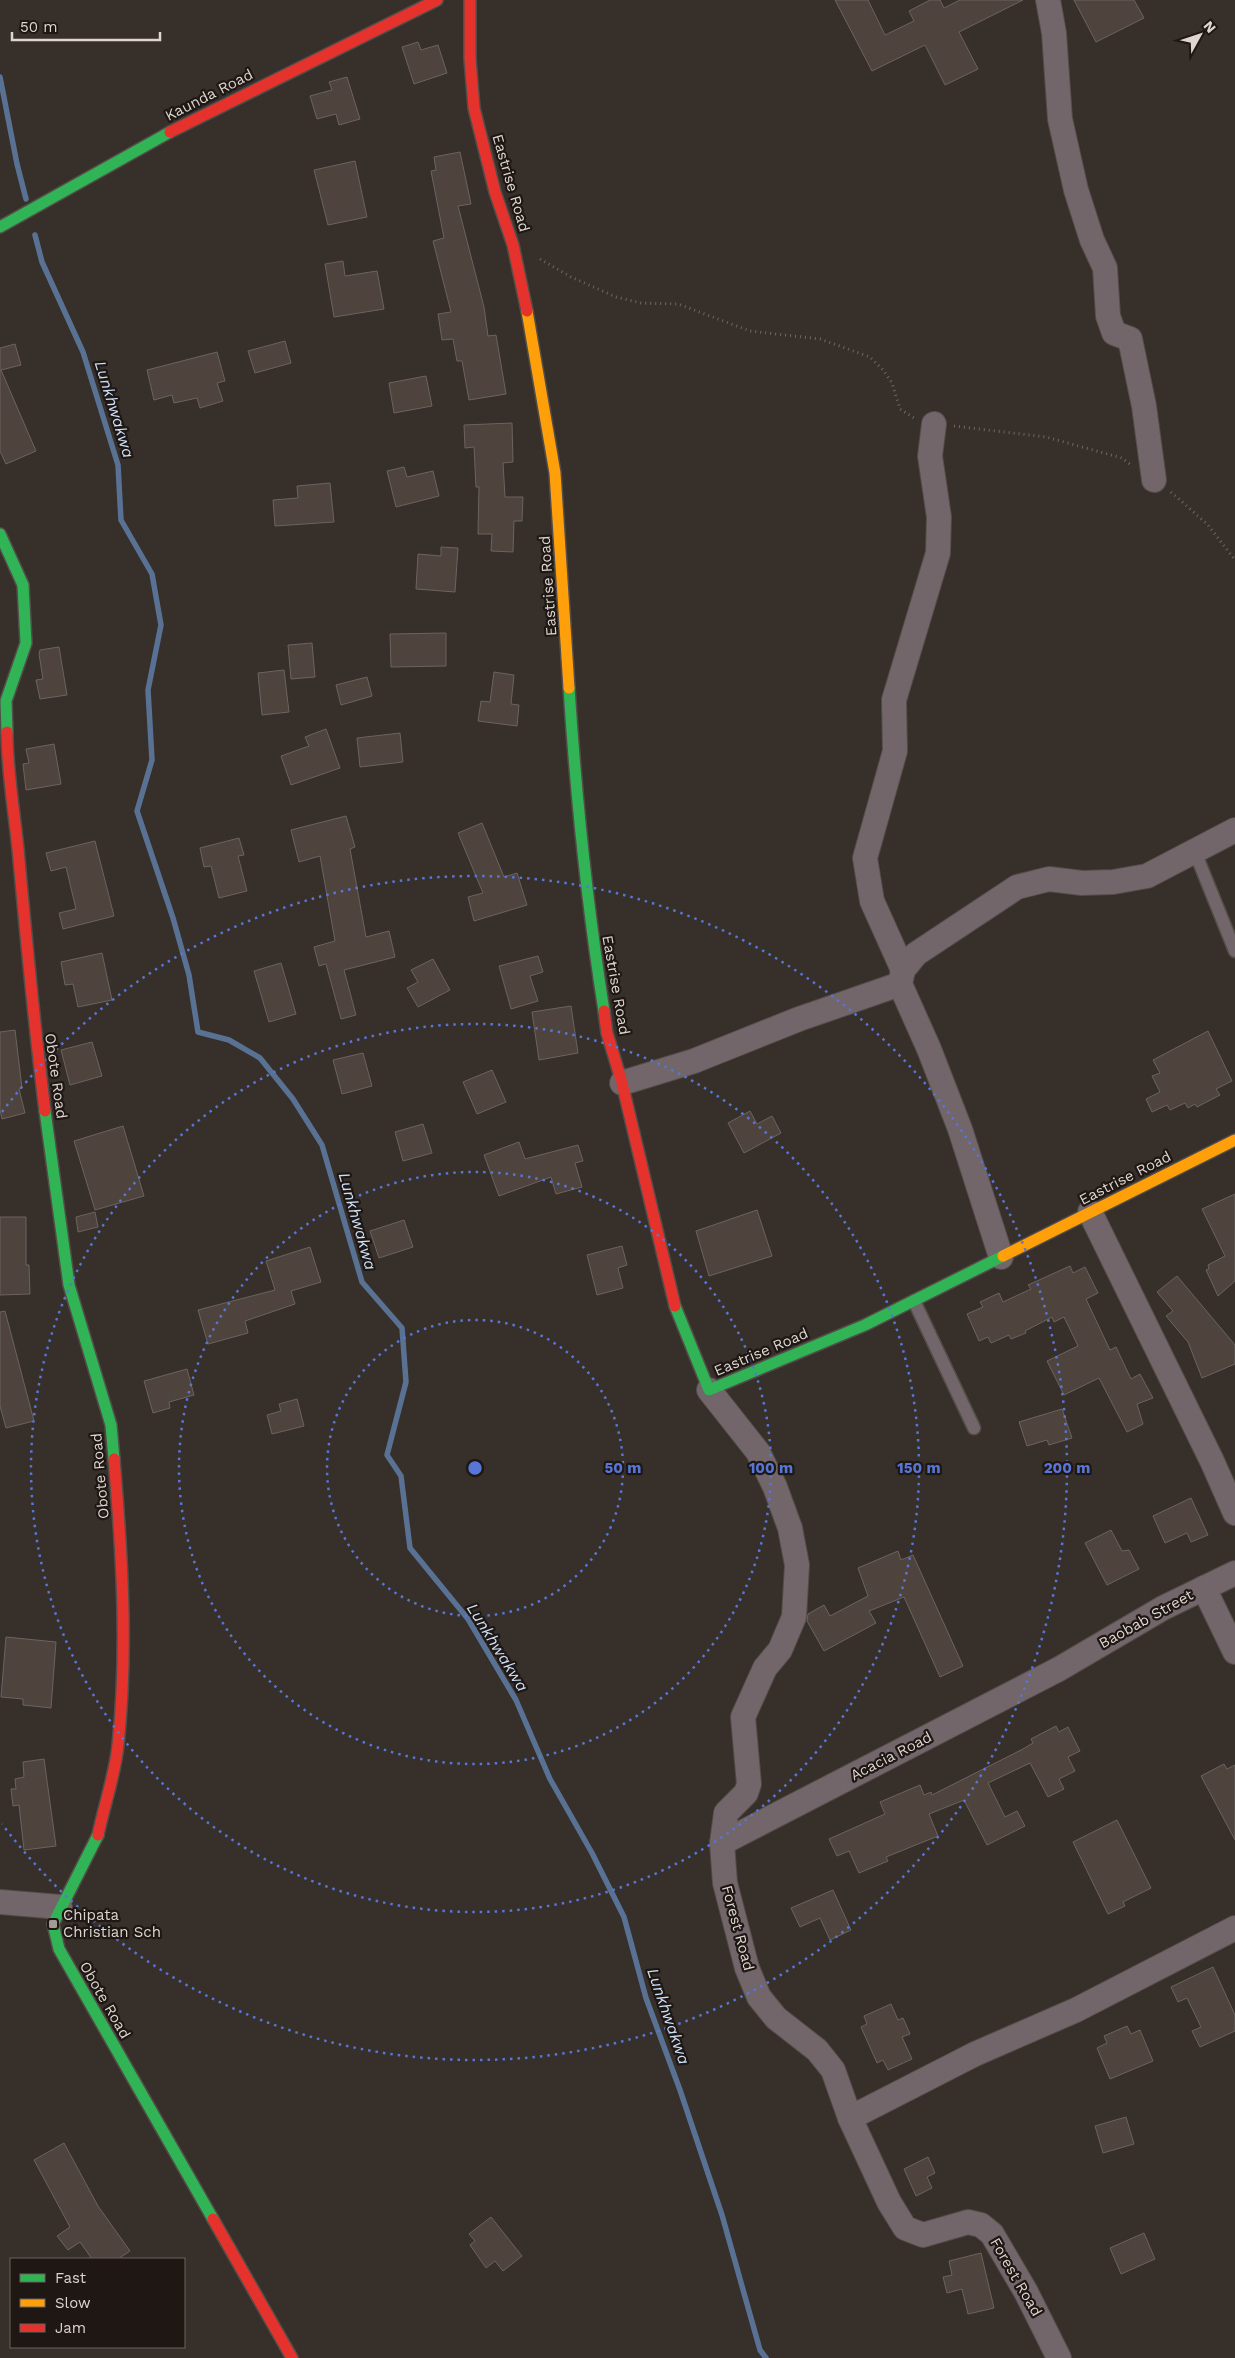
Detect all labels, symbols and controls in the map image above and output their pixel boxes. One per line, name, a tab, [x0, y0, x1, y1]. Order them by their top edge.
scale bar	[12, 10, 160, 42]
north arrow	[1175, 10, 1225, 60]
text: 50 m	[20, 18, 57, 36]
text: N	[1200, 18, 1219, 36]
street label: Kaunda Road	[162, 65, 256, 125]
street label: Eastrise Road	[488, 132, 534, 234]
water label: Lunkhwakwa	[91, 358, 138, 460]
street label: Eastrise Road	[536, 535, 560, 637]
street label: Eastrise Road	[598, 934, 634, 1036]
street label: Obote Road	[41, 1032, 71, 1120]
street label: Eastrise Road	[1076, 1147, 1174, 1209]
water label: Lunkhwakwa	[335, 1170, 381, 1272]
street label: Eastrise Road	[711, 1324, 811, 1380]
street label: Obote Road	[87, 1432, 113, 1520]
centre of rings	[466, 1459, 484, 1477]
text: 50 m	[605, 1459, 641, 1477]
text: 100 m	[749, 1459, 793, 1477]
text: 150 m	[897, 1459, 941, 1477]
text: 200 m	[1044, 1459, 1090, 1477]
street label: Baobab Street	[1096, 1585, 1197, 1652]
water label: Lunkhwakwa	[463, 1600, 532, 1695]
street label: Acacia Road	[847, 1728, 935, 1784]
street label: Forest Road	[718, 1883, 758, 1973]
place label: Chipata Christian Sch	[63, 1906, 161, 1941]
marker: Chipata Christian Sch	[47, 1918, 59, 1930]
street label: Obote Road	[76, 1958, 134, 2042]
water label: Lunkhwakwa	[643, 1966, 694, 2067]
street label: Forest Road	[986, 2234, 1046, 2320]
legend	[10, 2258, 185, 2348]
text: Fast	[55, 2269, 87, 2287]
text: Slow	[55, 2294, 91, 2312]
text: Jam	[55, 2319, 86, 2337]

